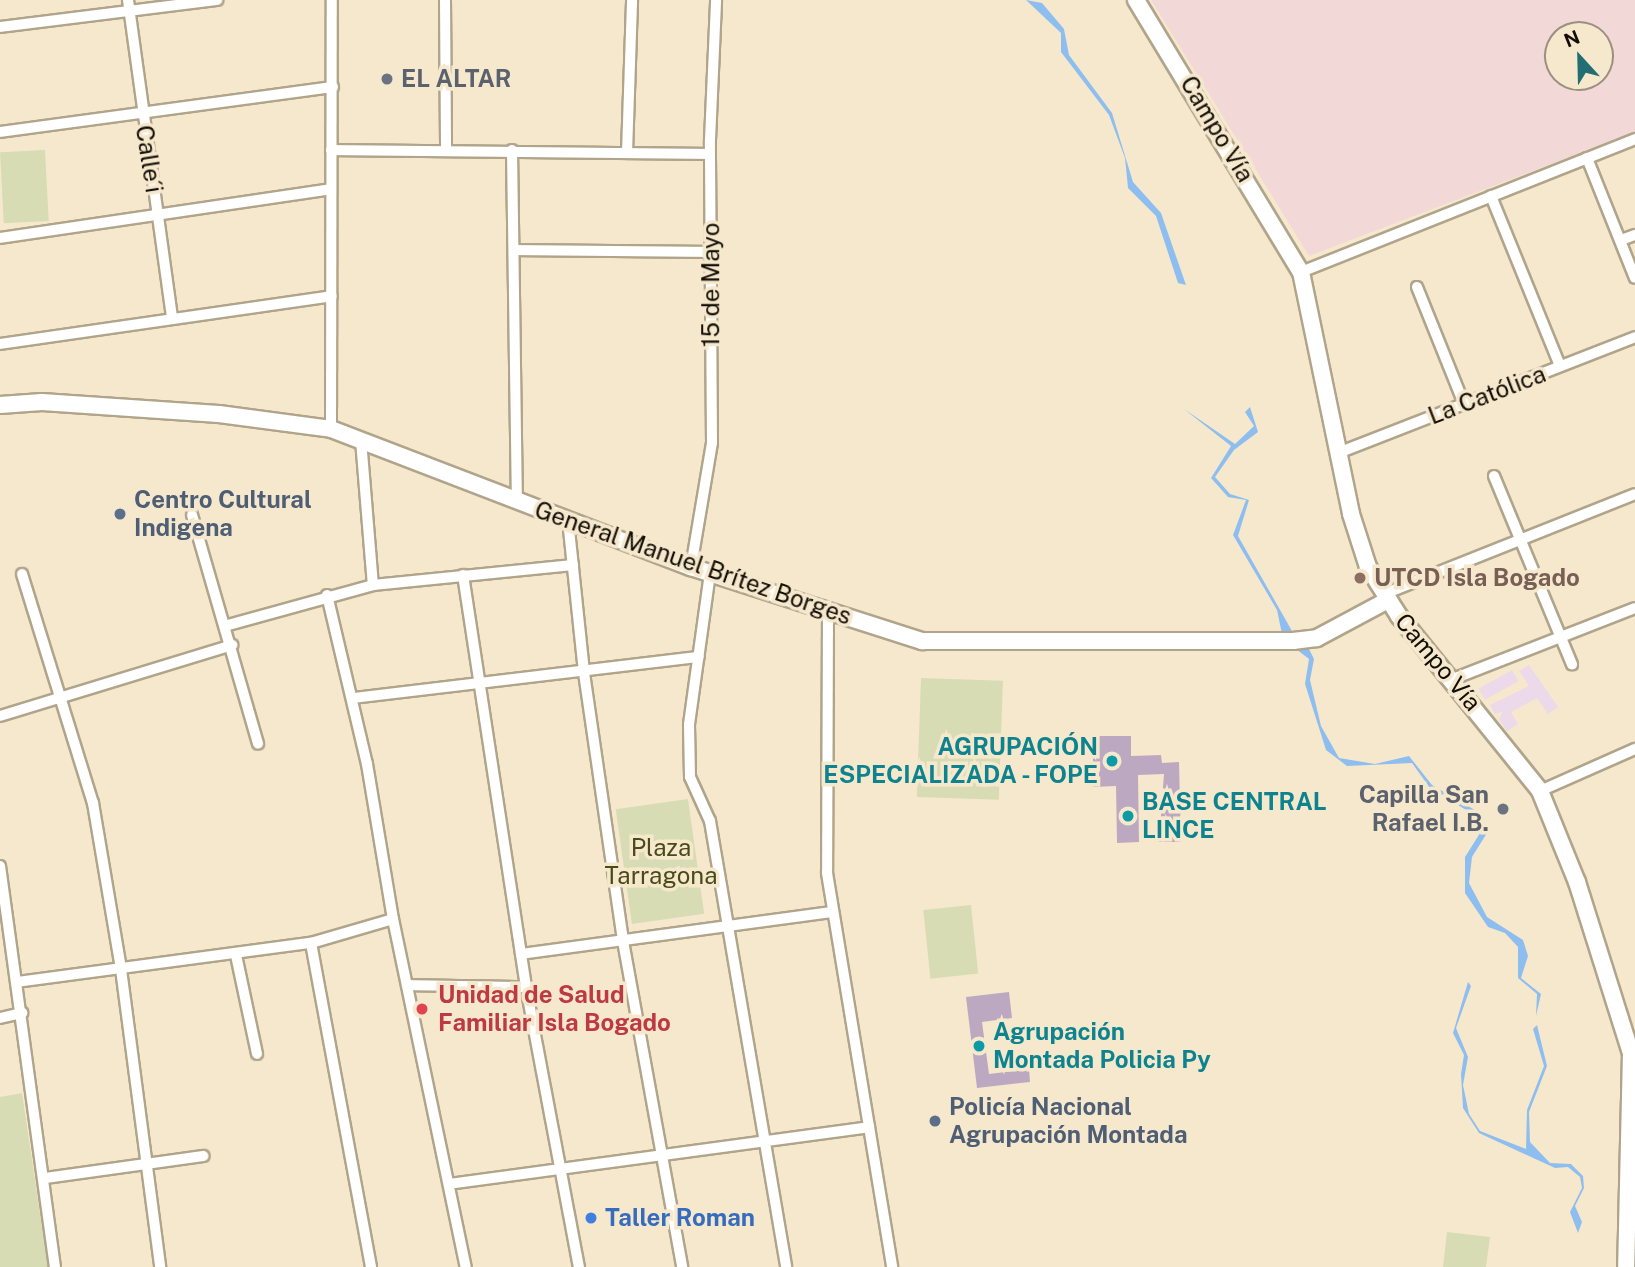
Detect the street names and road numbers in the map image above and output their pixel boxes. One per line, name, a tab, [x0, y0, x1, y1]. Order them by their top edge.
street label: Campo Vía	[1174, 71, 1260, 187]
street label: Calle´i	[129, 123, 169, 195]
street label: 15 de Mayo	[697, 223, 725, 347]
street label: La Católica	[1424, 359, 1550, 431]
street label: General Manuel Brítez Borges	[531, 495, 855, 631]
street label: Campo Vía	[1389, 607, 1487, 717]

